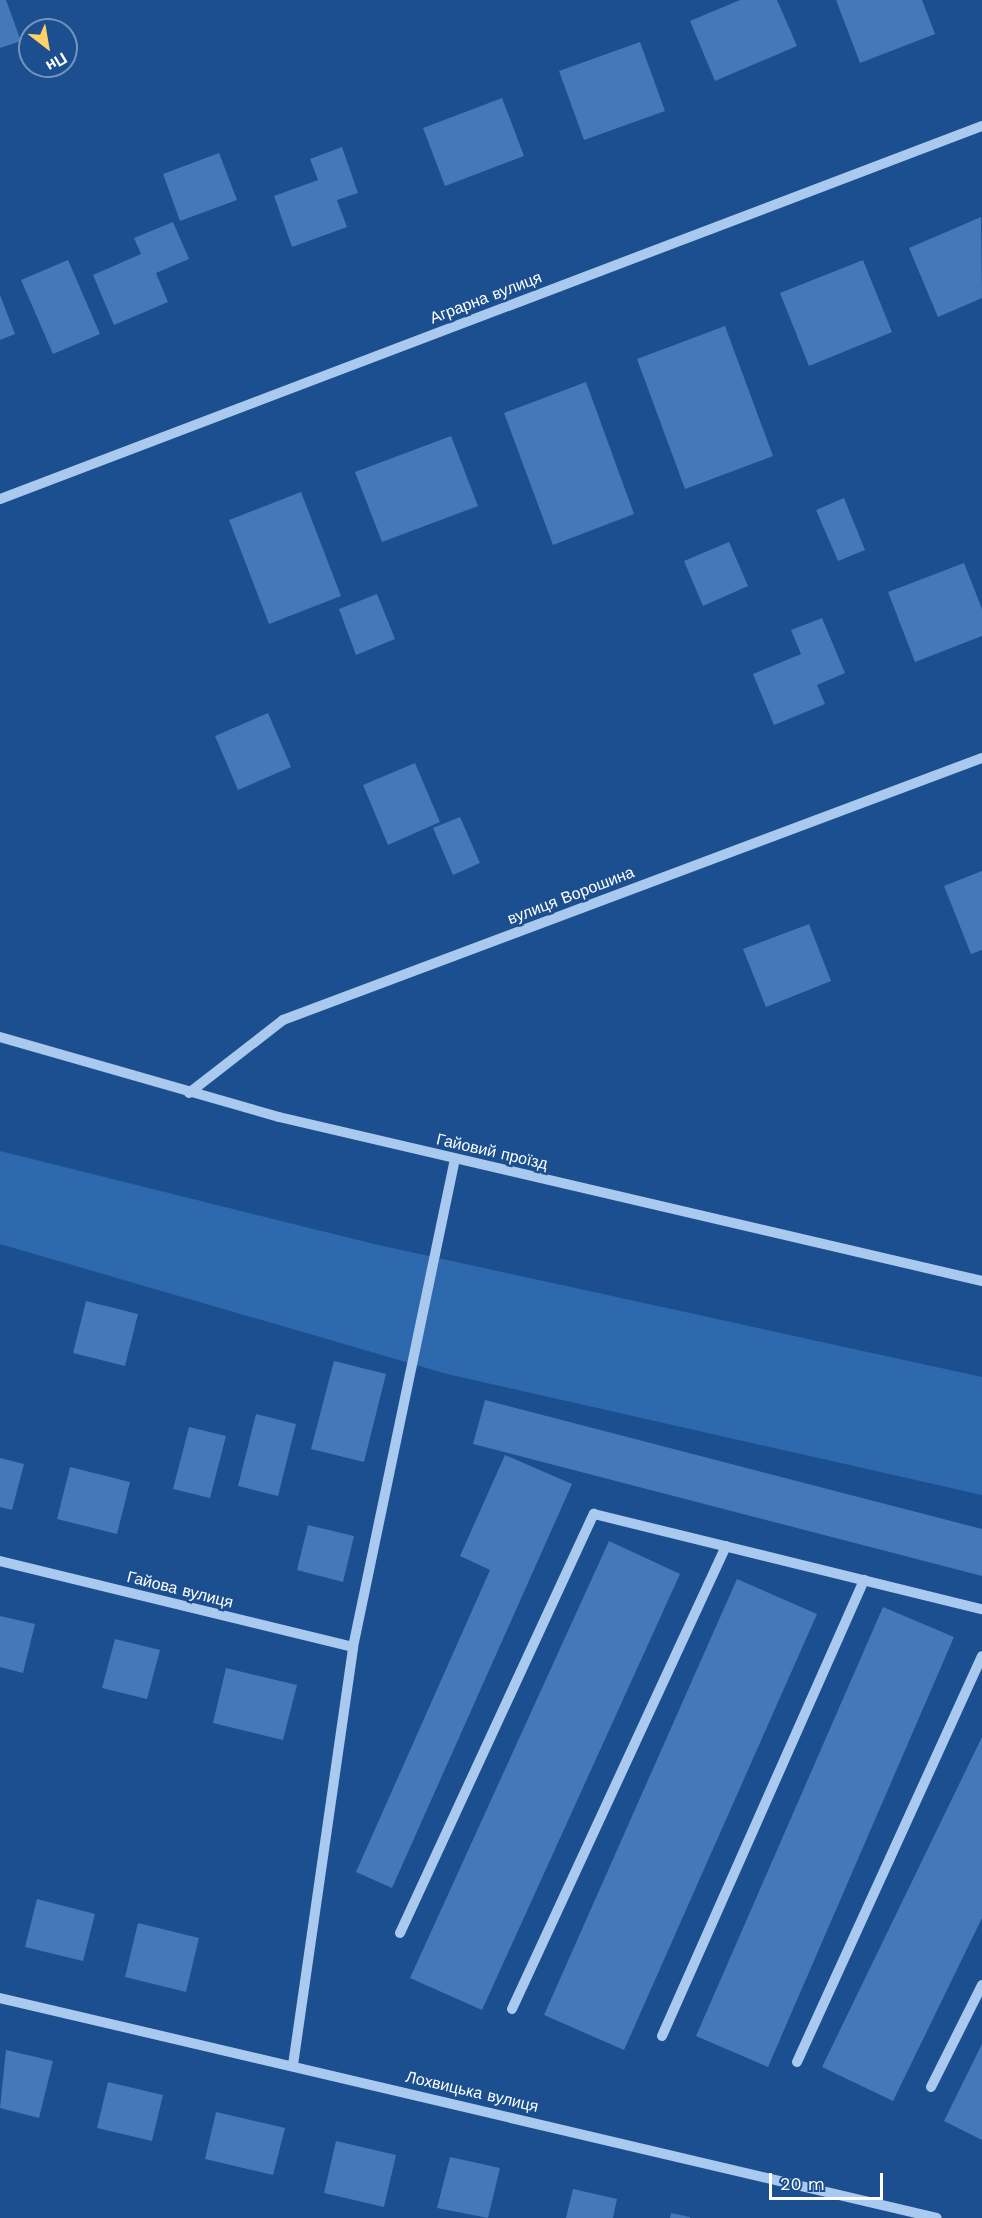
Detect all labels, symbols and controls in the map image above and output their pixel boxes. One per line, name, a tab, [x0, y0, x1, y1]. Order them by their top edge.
north arrow	[18, 18, 78, 78]
text: Пн	[43, 49, 70, 76]
street label: Аграрна вулиця	[427, 268, 545, 328]
street label: вулиця Ворошина	[505, 863, 637, 929]
street label: Гайовий проїзд	[435, 1130, 549, 1174]
street label: Гайова вулиця	[125, 1567, 235, 1613]
street label: Лохвицька вулиця	[404, 2067, 540, 2117]
scale bar	[772, 2161, 886, 2199]
text: 20 m	[780, 2173, 825, 2194]

